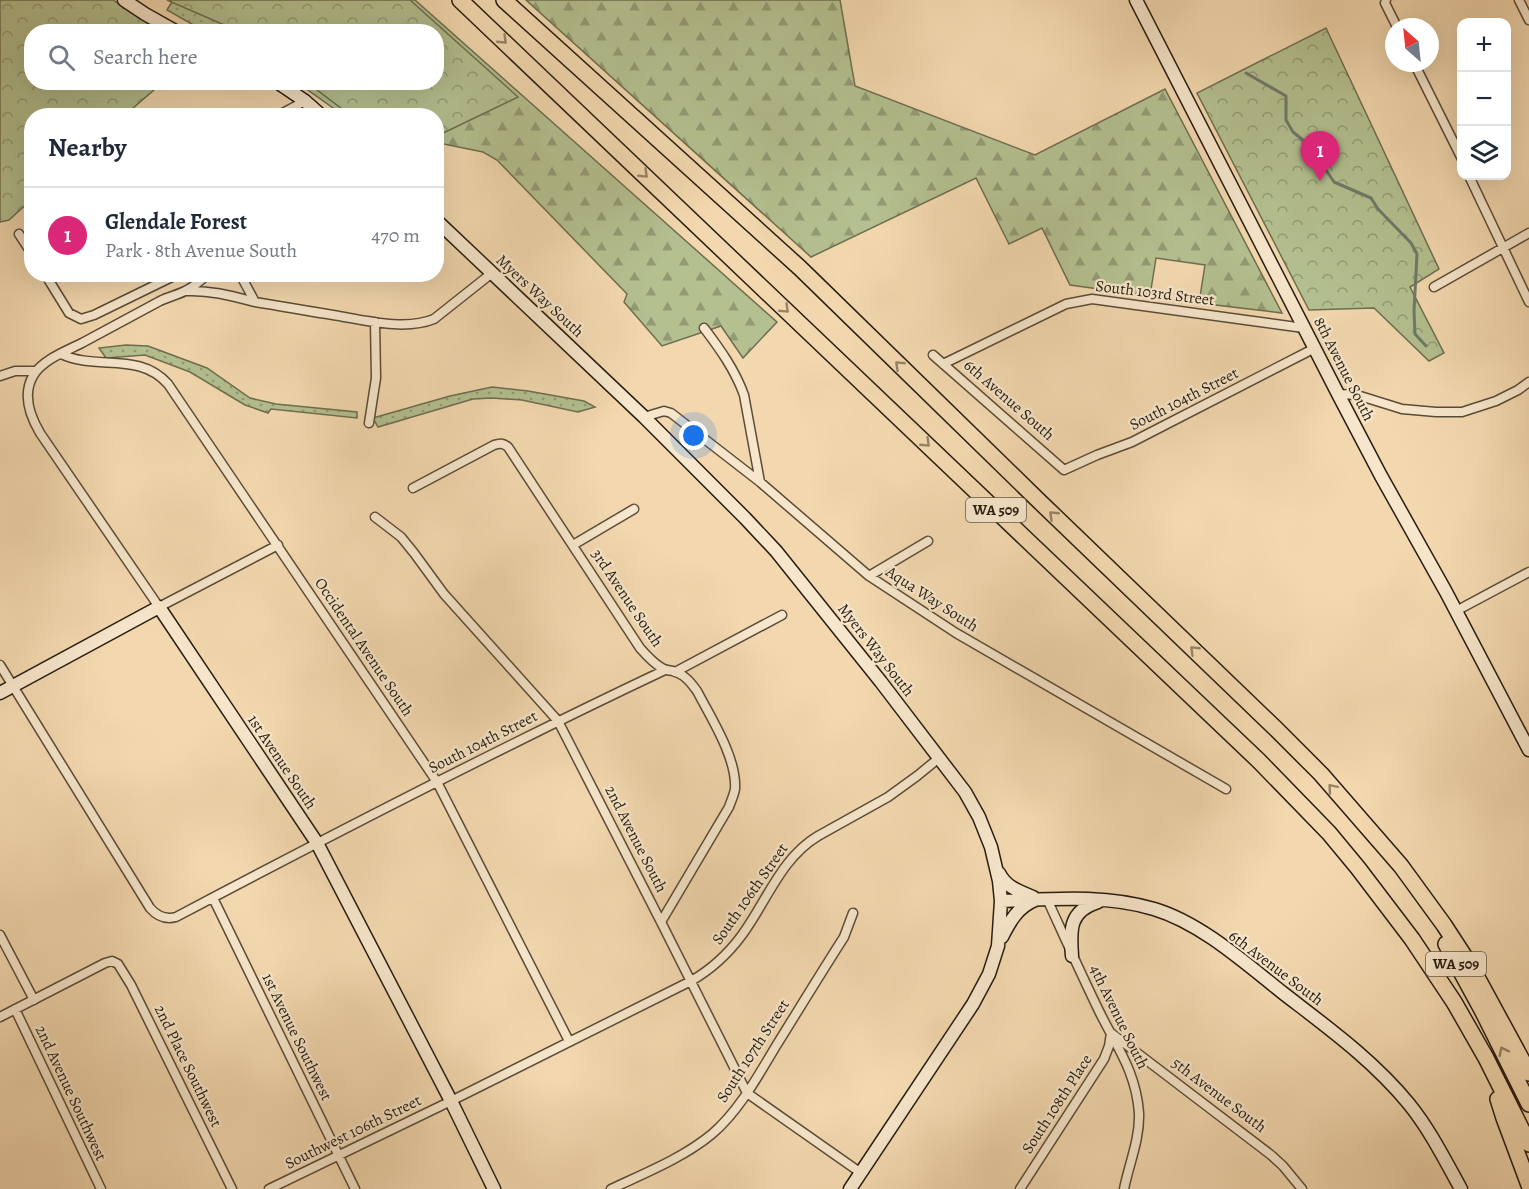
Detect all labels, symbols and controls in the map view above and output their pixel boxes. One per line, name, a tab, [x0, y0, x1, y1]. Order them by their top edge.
north arrow	[1385, 18, 1439, 72]
map controls	[1457, 18, 1511, 180]
button: +	[1457, 18, 1511, 72]
search box	[24, 24, 444, 90]
one-way arrow	[496, 33, 506, 44]
icon: search	[45, 41, 78, 74]
text: Search here	[93, 42, 198, 72]
button: −	[1457, 72, 1511, 126]
button: layers	[1457, 126, 1511, 180]
text: Nearby	[48, 130, 127, 165]
pin: 1	[1300, 132, 1340, 181]
one-way arrow	[636, 167, 647, 178]
text: Glendale Forest	[105, 207, 247, 237]
text: 1	[64, 222, 71, 249]
text: 470 m	[371, 222, 420, 249]
text: Park · 8th Avenue South	[105, 237, 297, 264]
street label: Myers Way South	[491, 250, 589, 343]
street label: South 103rd Street	[1094, 275, 1216, 311]
one-way arrow	[778, 302, 789, 313]
street label: 8th Avenue South	[1308, 313, 1380, 425]
street label: 6th Avenue South	[959, 354, 1060, 446]
one-way arrow	[895, 361, 906, 372]
street label: South 104th Street	[1126, 362, 1242, 436]
your location	[679, 421, 708, 450]
one-way arrow	[919, 436, 930, 447]
road number: WA 509	[966, 498, 1026, 522]
one-way arrow	[1050, 512, 1061, 523]
street label: 3rd Avenue South	[586, 545, 668, 652]
street label: Aqua Way South	[881, 560, 983, 637]
street label: Occidental Avenue South	[309, 573, 419, 721]
street label: Myers Way South	[833, 599, 920, 702]
one-way arrow	[1190, 647, 1201, 658]
street label: South 104th Street	[425, 705, 541, 779]
street label: 1st Avenue South	[242, 710, 322, 814]
street label: 2nd Avenue South	[600, 782, 673, 897]
one-way arrow	[1329, 784, 1340, 795]
street label: South 106th Street	[707, 839, 793, 949]
street label: 6th Avenue South	[1224, 925, 1328, 1011]
road number: WA 509	[1426, 952, 1486, 976]
street label: 4th Avenue South	[1084, 961, 1154, 1073]
street label: 1st Avenue Southwest	[257, 970, 337, 1104]
street label: South 107th Street	[711, 995, 795, 1107]
street label: 2nd Place Southwest	[149, 1001, 227, 1131]
street label: 2nd Avenue Southwest	[30, 1022, 112, 1164]
one-way arrow	[1498, 1047, 1510, 1058]
street label: South 108th Place	[1017, 1050, 1097, 1158]
street label: 5th Avenue South	[1167, 1052, 1271, 1138]
street label: Southwest 106th Street	[281, 1089, 425, 1175]

